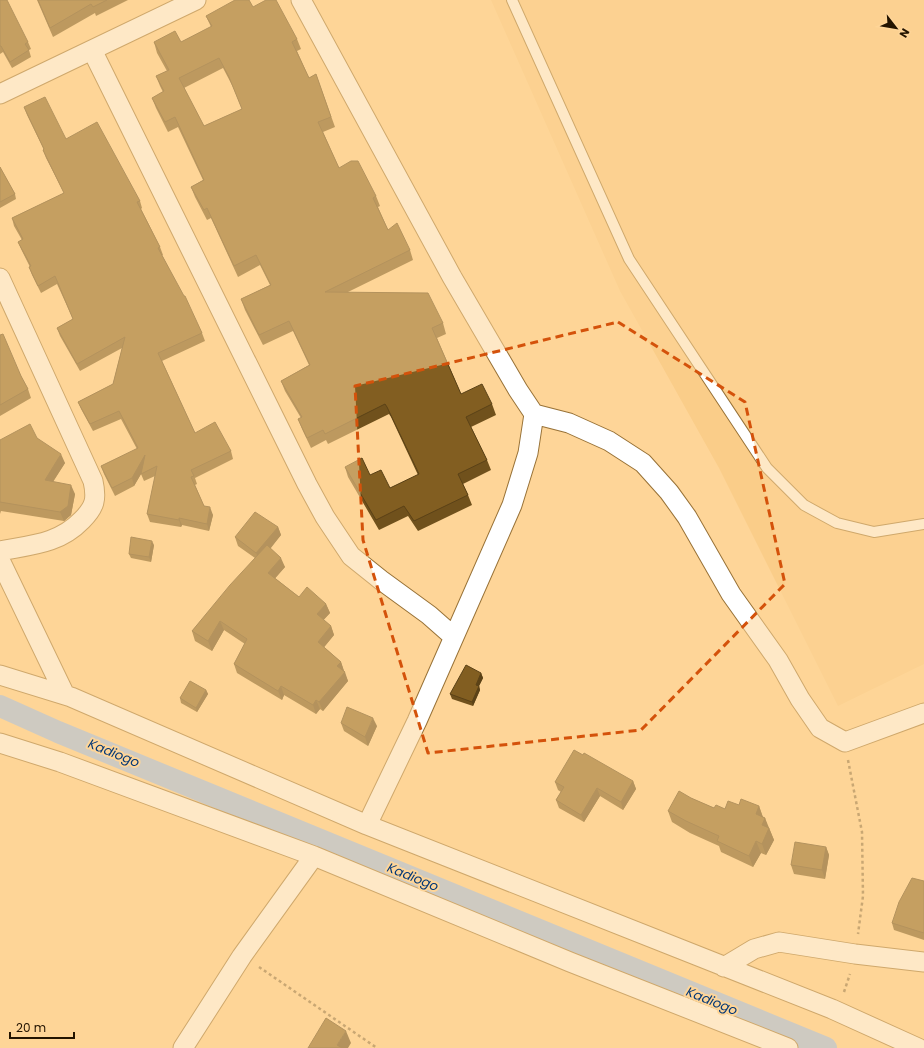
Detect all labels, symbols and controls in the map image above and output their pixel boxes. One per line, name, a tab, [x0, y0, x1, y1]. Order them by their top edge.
north arrow	[876, 8, 916, 48]
text: N	[896, 25, 914, 41]
water label: Kadiogo	[85, 734, 143, 772]
water label: Kadiogo	[384, 858, 442, 896]
water label: Kadiogo	[683, 982, 741, 1020]
scale bar	[10, 1014, 74, 1040]
text: 20 m	[16, 1019, 46, 1036]

